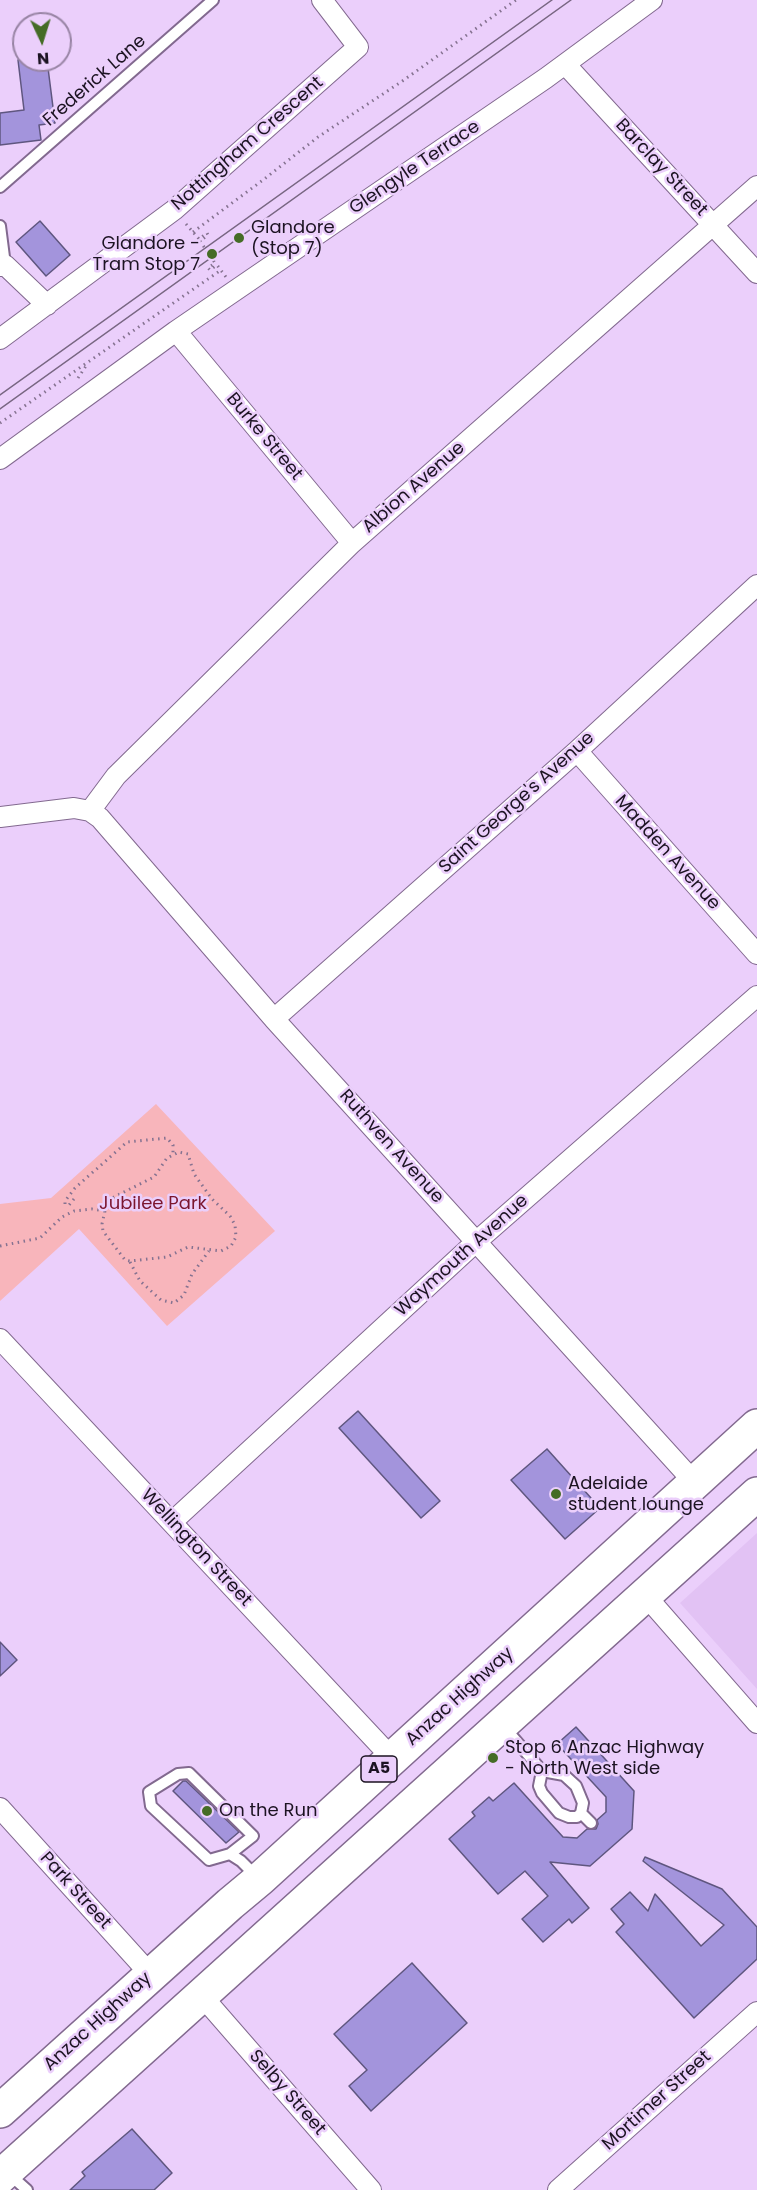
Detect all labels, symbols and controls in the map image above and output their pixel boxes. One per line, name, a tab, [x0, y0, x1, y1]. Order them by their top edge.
north arrow	[12, 12, 72, 72]
street label: Frederick Lane	[39, 31, 151, 131]
text: N	[36, 47, 50, 70]
street label: Nottingham Crescent	[168, 72, 328, 216]
street label: Barclay Street	[610, 115, 712, 221]
street label: Glengyle Terrace	[346, 116, 484, 220]
place label: Glandore (Stop 7)	[251, 217, 335, 260]
marker: Glandore (Stop 7)	[232, 231, 246, 245]
place label: Glandore - Tram Stop 7	[93, 233, 200, 276]
marker: Glandore - Tram Stop 7	[205, 247, 219, 261]
street label: Burke Street	[221, 389, 307, 485]
street label: Albion Avenue	[358, 438, 470, 538]
street label: Saint George's Avenue	[435, 728, 599, 878]
street label: Madden Avenue	[610, 791, 724, 915]
street label: Ruthven Avenue	[334, 1086, 448, 1208]
street label: Waymouth Avenue	[391, 1190, 533, 1322]
park label: Jubilee Park	[99, 1193, 207, 1215]
place label: Adelaide student lounge	[568, 1473, 704, 1516]
street label: Wellington Street	[136, 1485, 256, 1611]
marker: Adelaide student lounge	[549, 1487, 563, 1501]
street label: Anzac Highway	[402, 1643, 518, 1751]
place label: Stop 6 Anzac Highway - North West side	[505, 1737, 704, 1780]
marker: Stop 6 Anzac Highway - North West side	[486, 1751, 500, 1765]
road number: A5	[361, 1756, 397, 1782]
place label: On the Run	[219, 1800, 317, 1822]
marker: On the Run	[200, 1804, 214, 1818]
street label: Park Street	[35, 1848, 115, 1934]
street label: Anzac Highway	[40, 1968, 156, 2076]
street label: Selby Street	[244, 2046, 330, 2140]
street label: Mortimer Street	[598, 2047, 716, 2155]

